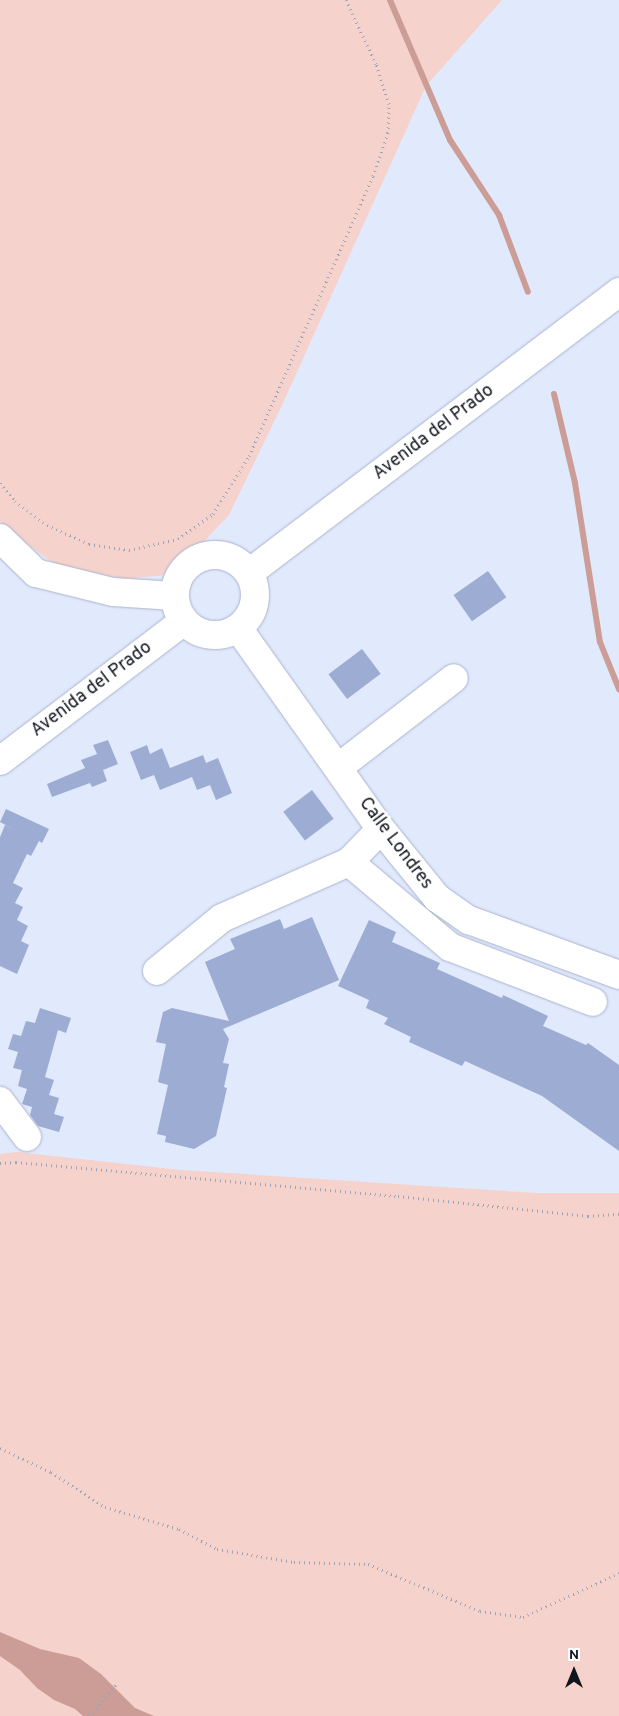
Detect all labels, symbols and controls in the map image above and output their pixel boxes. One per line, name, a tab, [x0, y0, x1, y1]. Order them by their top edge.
street label: Avenida del Prado	[369, 381, 499, 485]
street label: Avenida del Prado	[27, 638, 157, 742]
street label: Calle Londres	[353, 794, 437, 894]
north arrow	[549, 1646, 599, 1696]
text: N	[569, 1647, 579, 1664]

